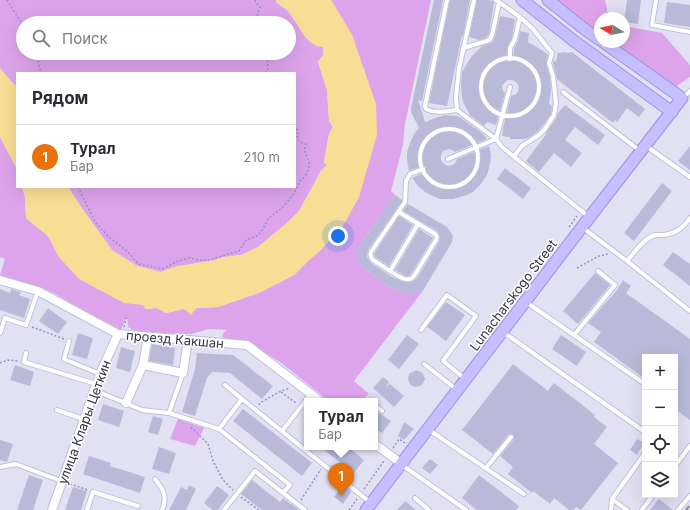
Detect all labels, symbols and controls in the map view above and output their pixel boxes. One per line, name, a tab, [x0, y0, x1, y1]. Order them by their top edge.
north arrow	[594, 12, 630, 48]
search box	[16, 16, 296, 60]
icon: search	[30, 27, 52, 49]
text: Поиск	[62, 29, 108, 48]
text: Рядом	[32, 88, 88, 108]
text: Турал	[70, 139, 115, 158]
text: 1	[42, 149, 48, 165]
text: 210 m	[244, 149, 280, 165]
text: Бар	[70, 158, 94, 174]
your location	[328, 226, 348, 246]
street label: Lunacharskogo Street	[466, 236, 560, 354]
street label: проезд Какшан	[125, 327, 225, 351]
map controls	[642, 354, 678, 498]
button: +	[642, 354, 678, 390]
street label: улица Клары Цеткин	[54, 358, 114, 486]
button: −	[642, 390, 678, 426]
popup	[304, 398, 378, 450]
text: Турал	[318, 407, 364, 426]
text: Бар	[318, 426, 342, 442]
button: locate	[642, 426, 678, 462]
button: layers	[642, 462, 678, 498]
pin: 1	[328, 463, 354, 496]

